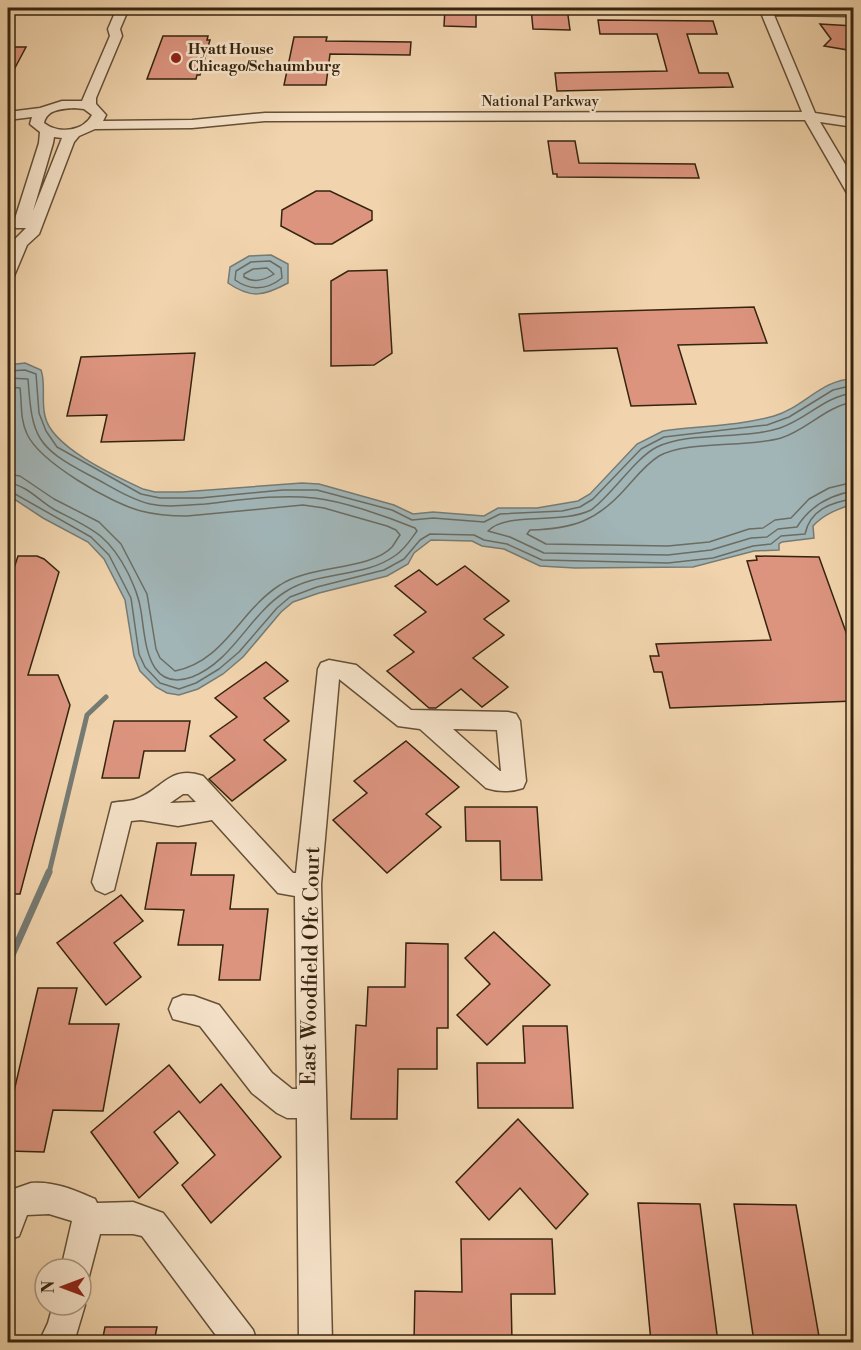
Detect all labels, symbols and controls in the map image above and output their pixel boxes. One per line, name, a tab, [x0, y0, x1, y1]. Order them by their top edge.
place label: Hyatt House Chicago/Schaumburg	[188, 40, 340, 76]
marker: Hyatt House Chicago/Schaumburg	[169, 51, 183, 65]
street label: National Parkway	[481, 92, 600, 111]
street label: East Woodfield Ofc Court	[296, 846, 326, 1086]
north arrow	[33, 1257, 93, 1317]
text: N	[39, 1280, 59, 1293]

